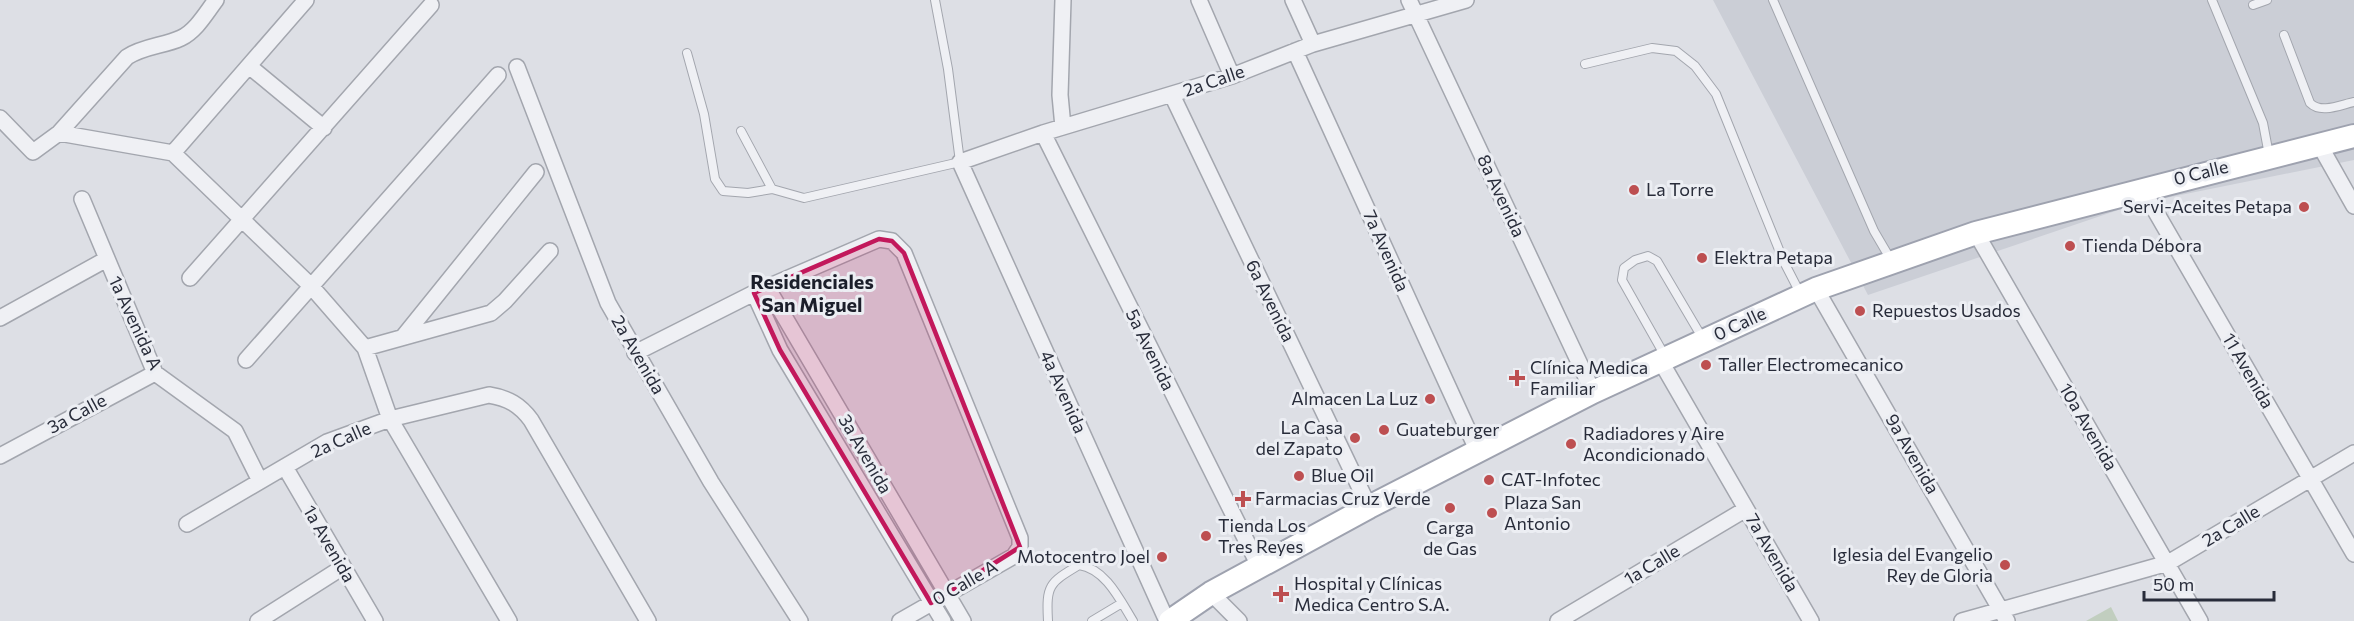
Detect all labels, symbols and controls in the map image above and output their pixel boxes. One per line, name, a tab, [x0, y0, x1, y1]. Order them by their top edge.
street label: 2a Calle	[1180, 59, 1247, 101]
street label: 8a Avenida	[1473, 151, 1531, 240]
street label: 0 Calle	[2171, 155, 2230, 189]
place label: La Torre	[1646, 178, 1714, 200]
marker: La Torre	[1627, 183, 1641, 197]
place label: Servi-Aceites Petapa	[2123, 195, 2292, 217]
marker: Servi-Aceites Petapa	[2297, 200, 2311, 214]
street label: 7a Avenida	[1359, 206, 1415, 295]
place label: Tienda Débora	[2082, 234, 2202, 256]
marker: Tienda Débora	[2063, 239, 2077, 253]
place label: Elektra Petapa	[1714, 246, 1833, 268]
marker: Elektra Petapa	[1695, 251, 1709, 265]
street label: 6a Avenida	[1242, 256, 1300, 345]
district label: Residenciales San Miguel	[750, 269, 874, 316]
street label: 1a Avenida A	[105, 272, 167, 373]
place label: Repuestos Usados	[1872, 299, 2021, 321]
street label: 0 Calle	[1710, 301, 1769, 345]
marker: Repuestos Usados	[1853, 304, 1867, 318]
street label: 5a Avenida	[1122, 305, 1180, 394]
street label: 2a Avenida	[607, 311, 670, 398]
street label: 11 Avenida	[2218, 329, 2279, 412]
street label: 4a Avenida	[1036, 347, 1092, 437]
place label: Taller Electromecanico	[1718, 353, 1903, 375]
place label: Clínica Medica Familiar	[1530, 356, 1648, 399]
marker: Taller Electromecanico	[1699, 358, 1713, 372]
marker: Clínica Medica Familiar	[1508, 369, 1526, 387]
street label: 10a Avenida	[2055, 379, 2123, 474]
place label: Almacen La Luz	[1291, 387, 1418, 409]
street label: 3a Calle	[43, 388, 110, 438]
marker: Almacen La Luz	[1423, 392, 1437, 406]
street label: 3a Avenida	[834, 410, 897, 497]
street label: 9a Avenida	[1881, 410, 1945, 497]
street label: 2a Calle	[307, 416, 374, 462]
place label: La Casa del Zapato	[1256, 416, 1343, 459]
place label: Guateburger	[1396, 418, 1500, 440]
place label: Radiadores y Aire Acondicionado	[1583, 422, 1724, 465]
marker: Guateburger	[1377, 423, 1391, 437]
marker: La Casa del Zapato	[1348, 431, 1362, 445]
marker: Radiadores y Aire Acondicionado	[1564, 437, 1578, 451]
place label: Blue Oil	[1311, 464, 1374, 486]
place label: CAT-Infotec	[1501, 468, 1601, 490]
marker: Blue Oil	[1292, 469, 1306, 483]
marker: CAT-Infotec	[1482, 473, 1496, 487]
place label: Farmacias Cruz Verde	[1255, 487, 1431, 509]
place label: Plaza San Antonio	[1504, 491, 1581, 534]
marker: Farmacias Cruz Verde	[1236, 492, 1250, 506]
street label: 2a Calle	[2198, 499, 2263, 551]
street label: 1a Avenida	[299, 501, 361, 586]
marker: Carga de Gas	[1443, 501, 1457, 515]
marker: Plaza San Antonio	[1485, 506, 1499, 520]
street label: 7a Avenida	[1742, 509, 1804, 596]
place label: Tienda Los Tres Reyes	[1218, 514, 1306, 557]
place label: Carga de Gas	[1423, 516, 1477, 559]
marker: Tienda Los Tres Reyes	[1199, 529, 1213, 543]
street label: 1a Calle	[1620, 539, 1683, 589]
place label: Iglesia del Evangelio Rey de Gloria	[1832, 543, 1993, 586]
place label: Motocentro Joel	[1017, 545, 1150, 567]
marker: Motocentro Joel	[1155, 550, 1169, 564]
street label: 0 Calle A	[928, 555, 1001, 610]
marker: Iglesia del Evangelio Rey de Gloria	[1998, 558, 2012, 572]
scale bar	[2144, 564, 2274, 602]
place label: Hospital y Clínicas Medica Centro S.A.	[1294, 572, 1450, 615]
text: 50 m	[2153, 573, 2194, 595]
marker: Hospital y Clínicas Medica Centro S.A.	[1272, 585, 1290, 603]

